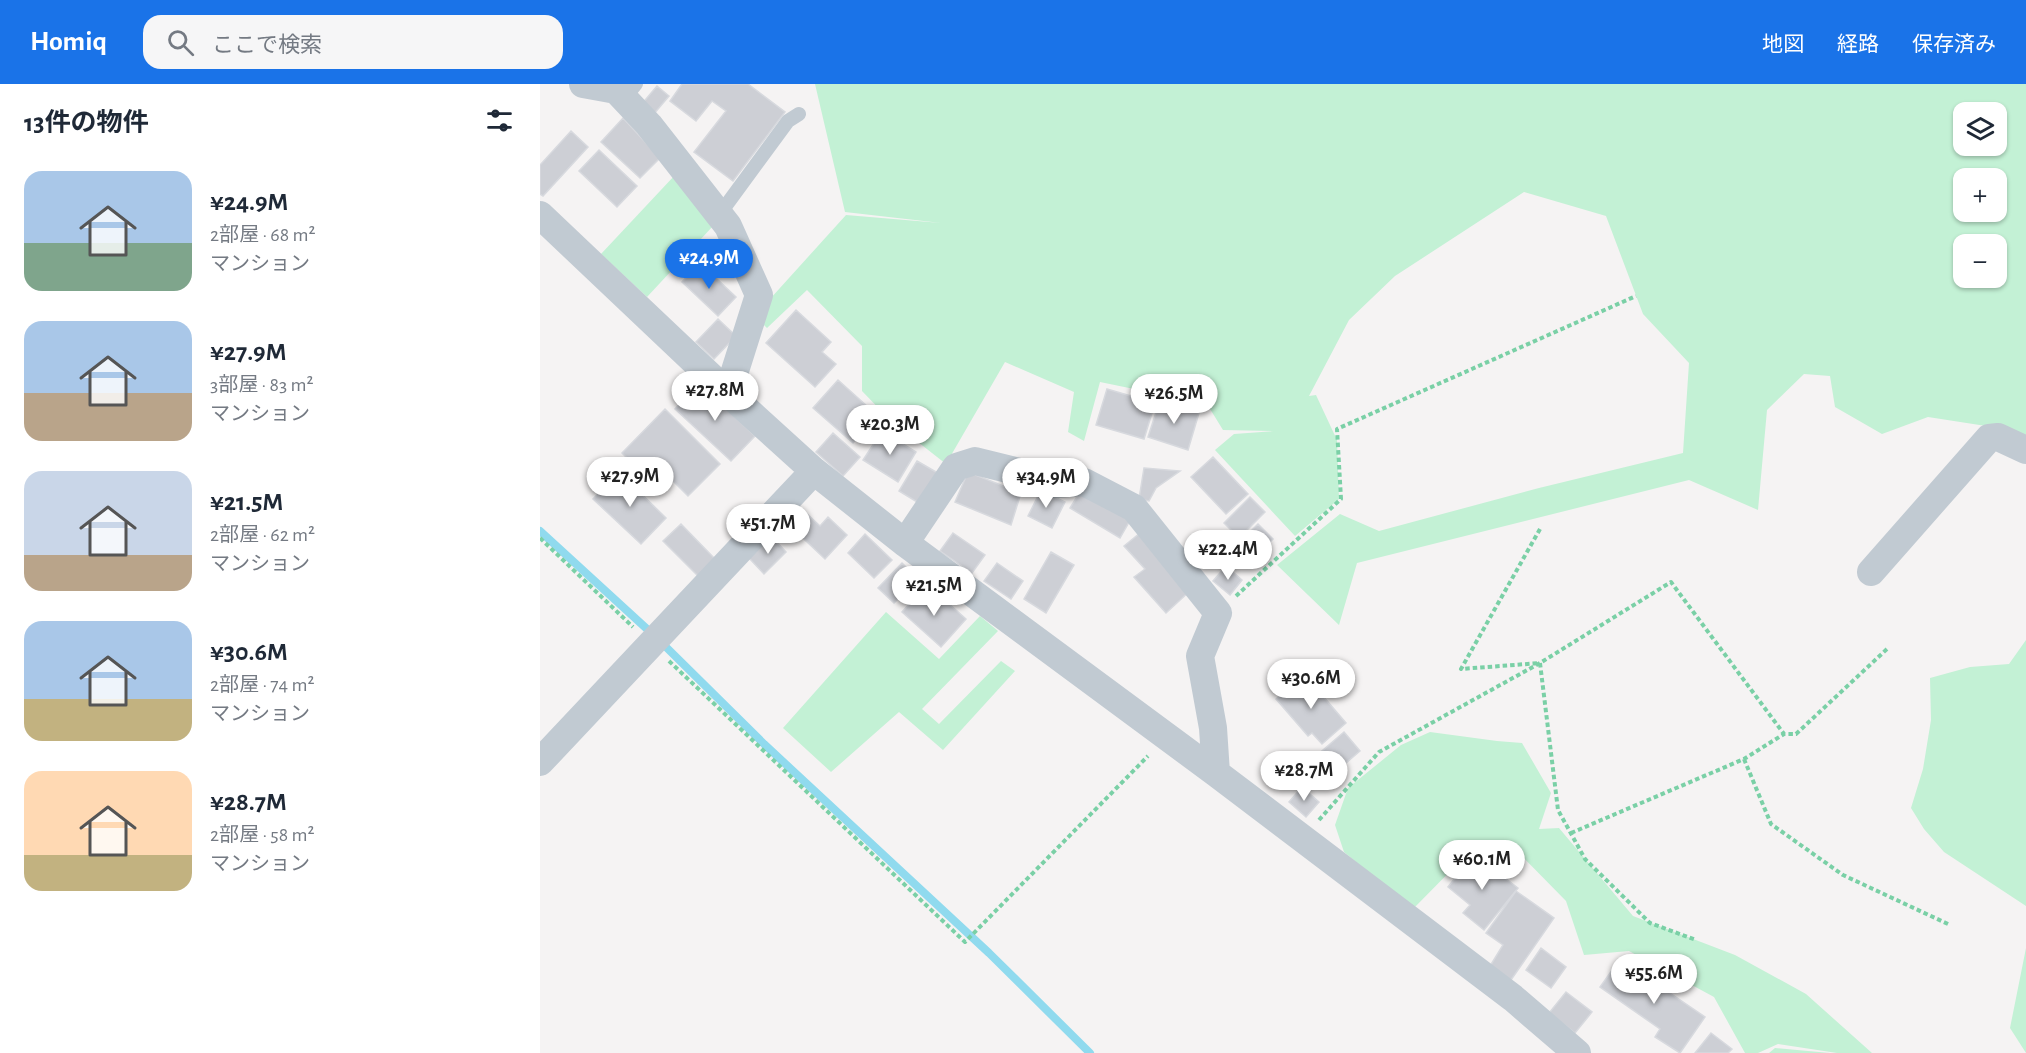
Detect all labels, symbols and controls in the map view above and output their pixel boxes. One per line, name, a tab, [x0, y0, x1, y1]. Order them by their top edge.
search box	[143, 15, 563, 69]
icon: search	[164, 26, 197, 59]
text: Homiq	[30, 28, 107, 56]
text: ここで検索	[212, 34, 322, 56]
text: 地図	[1762, 34, 1804, 55]
text: 経路	[1837, 34, 1879, 55]
text: 保存済み	[1912, 34, 1996, 55]
map controls	[1953, 102, 2007, 288]
button: layers	[1953, 102, 2007, 156]
icon: filters	[483, 104, 516, 137]
text: 13件の物件	[24, 110, 149, 136]
button: +	[1953, 168, 2007, 222]
text: ¥24.9M	[210, 189, 288, 215]
icon: home	[72, 195, 144, 267]
text: 2部屋 · 68 m²	[210, 225, 315, 245]
button: −	[1953, 234, 2007, 288]
pin: ¥24.9M	[660, 239, 758, 290]
text: ¥24.9M	[679, 248, 739, 268]
text: マンション	[210, 254, 310, 274]
text: ¥27.9M	[210, 339, 286, 365]
icon: home	[72, 345, 144, 417]
pin: ¥27.8M	[666, 371, 764, 422]
pin: ¥26.5M	[1125, 374, 1223, 425]
text: 3部屋 · 83 m²	[210, 375, 313, 395]
text: ¥27.8M	[686, 380, 744, 400]
text: ¥26.5M	[1145, 383, 1203, 403]
text: マンション	[210, 404, 310, 424]
pin: ¥20.3M	[841, 405, 939, 456]
text: ¥20.3M	[860, 414, 920, 434]
pin: ¥27.9M	[581, 457, 679, 508]
pin: ¥34.9M	[997, 458, 1095, 509]
text: ¥27.9M	[601, 466, 659, 486]
text: ¥34.9M	[1016, 467, 1076, 487]
text: ¥21.5M	[210, 489, 283, 515]
icon: home	[72, 495, 144, 567]
pin: ¥51.7M	[719, 504, 817, 555]
text: ¥51.7M	[740, 513, 796, 533]
text: 2部屋 · 62 m²	[210, 525, 315, 545]
pin: ¥22.4M	[1179, 530, 1277, 581]
text: ¥22.4M	[1198, 539, 1258, 559]
text: マンション	[210, 554, 310, 574]
pin: ¥21.5M	[885, 566, 983, 617]
text: ¥21.5M	[906, 575, 962, 595]
text: ¥30.6M	[210, 639, 288, 665]
icon: home	[72, 645, 144, 717]
pin: ¥30.6M	[1262, 659, 1360, 710]
text: ¥30.6M	[1281, 668, 1341, 688]
text: 2部屋 · 74 m²	[210, 675, 315, 695]
text: マンション	[210, 704, 310, 724]
pin: ¥28.7M	[1255, 751, 1353, 802]
text: ¥28.7M	[1275, 760, 1333, 780]
text: ¥28.7M	[210, 789, 287, 815]
icon: home	[72, 795, 144, 867]
text: 2部屋 · 58 m²	[210, 825, 314, 845]
pin: ¥60.1M	[1433, 840, 1531, 891]
text: ¥60.1M	[1453, 849, 1511, 869]
text: マンション	[210, 854, 310, 874]
pin: ¥55.6M	[1605, 954, 1703, 1005]
text: ¥55.6M	[1625, 963, 1683, 983]

